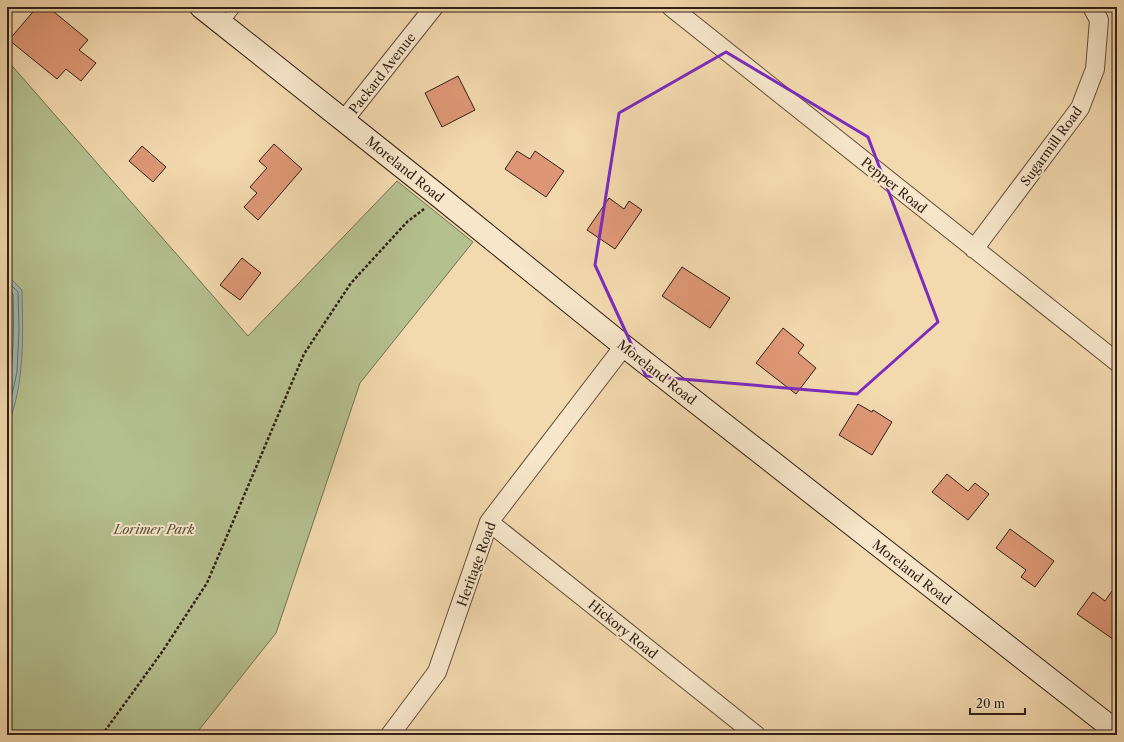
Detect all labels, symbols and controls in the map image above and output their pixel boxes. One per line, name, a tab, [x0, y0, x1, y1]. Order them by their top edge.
street label: Packard Avenue	[345, 29, 419, 117]
street label: Sugarmill Road	[1017, 103, 1085, 189]
street label: Moreland Road	[363, 133, 447, 205]
street label: Pepper Road	[858, 154, 930, 216]
street label: Moreland Road	[614, 336, 700, 408]
street label: Heritage Road	[453, 520, 499, 608]
park label: Lorimer Park	[113, 521, 195, 537]
street label: Moreland Road	[869, 536, 955, 608]
street label: Hickory Road	[585, 596, 661, 662]
scale bar	[970, 690, 1025, 716]
text: 20 m	[976, 696, 1005, 711]

